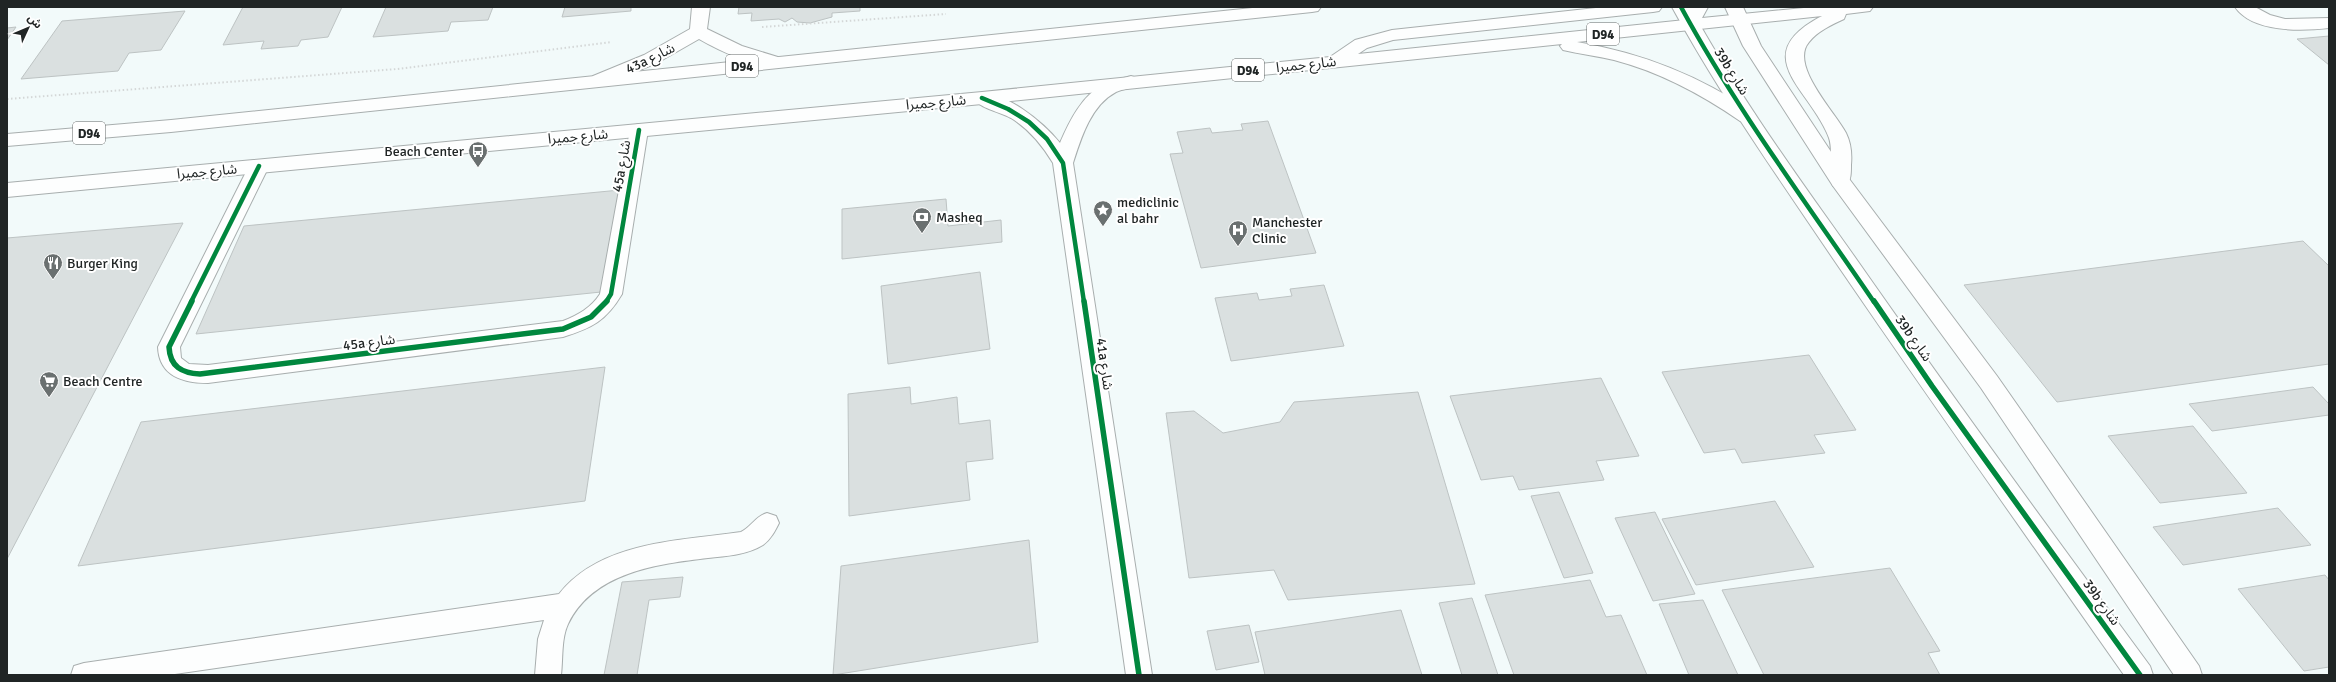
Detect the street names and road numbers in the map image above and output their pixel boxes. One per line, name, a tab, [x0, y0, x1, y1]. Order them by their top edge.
road number: D94	[1587, 23, 1619, 45]
street label: 43a شارع	[623, 39, 678, 79]
street label: 39b شارع	[1709, 44, 1753, 99]
street label: شارع جميرا	[1275, 53, 1337, 78]
road number: D94	[726, 55, 758, 77]
road number: D94	[1232, 59, 1264, 81]
street label: شارع جميرا	[905, 91, 967, 116]
road number: D94	[73, 122, 105, 144]
street label: شارع جميرا	[547, 125, 609, 150]
street label: 45a شارع	[609, 139, 636, 194]
street label: شارع جميرا	[176, 160, 238, 185]
street label: 39b شارع	[1890, 312, 1936, 366]
street label: 45a شارع	[342, 331, 396, 356]
street label: 41a شارع	[1090, 337, 1117, 392]
street label: 39b شارع	[2078, 576, 2124, 630]

